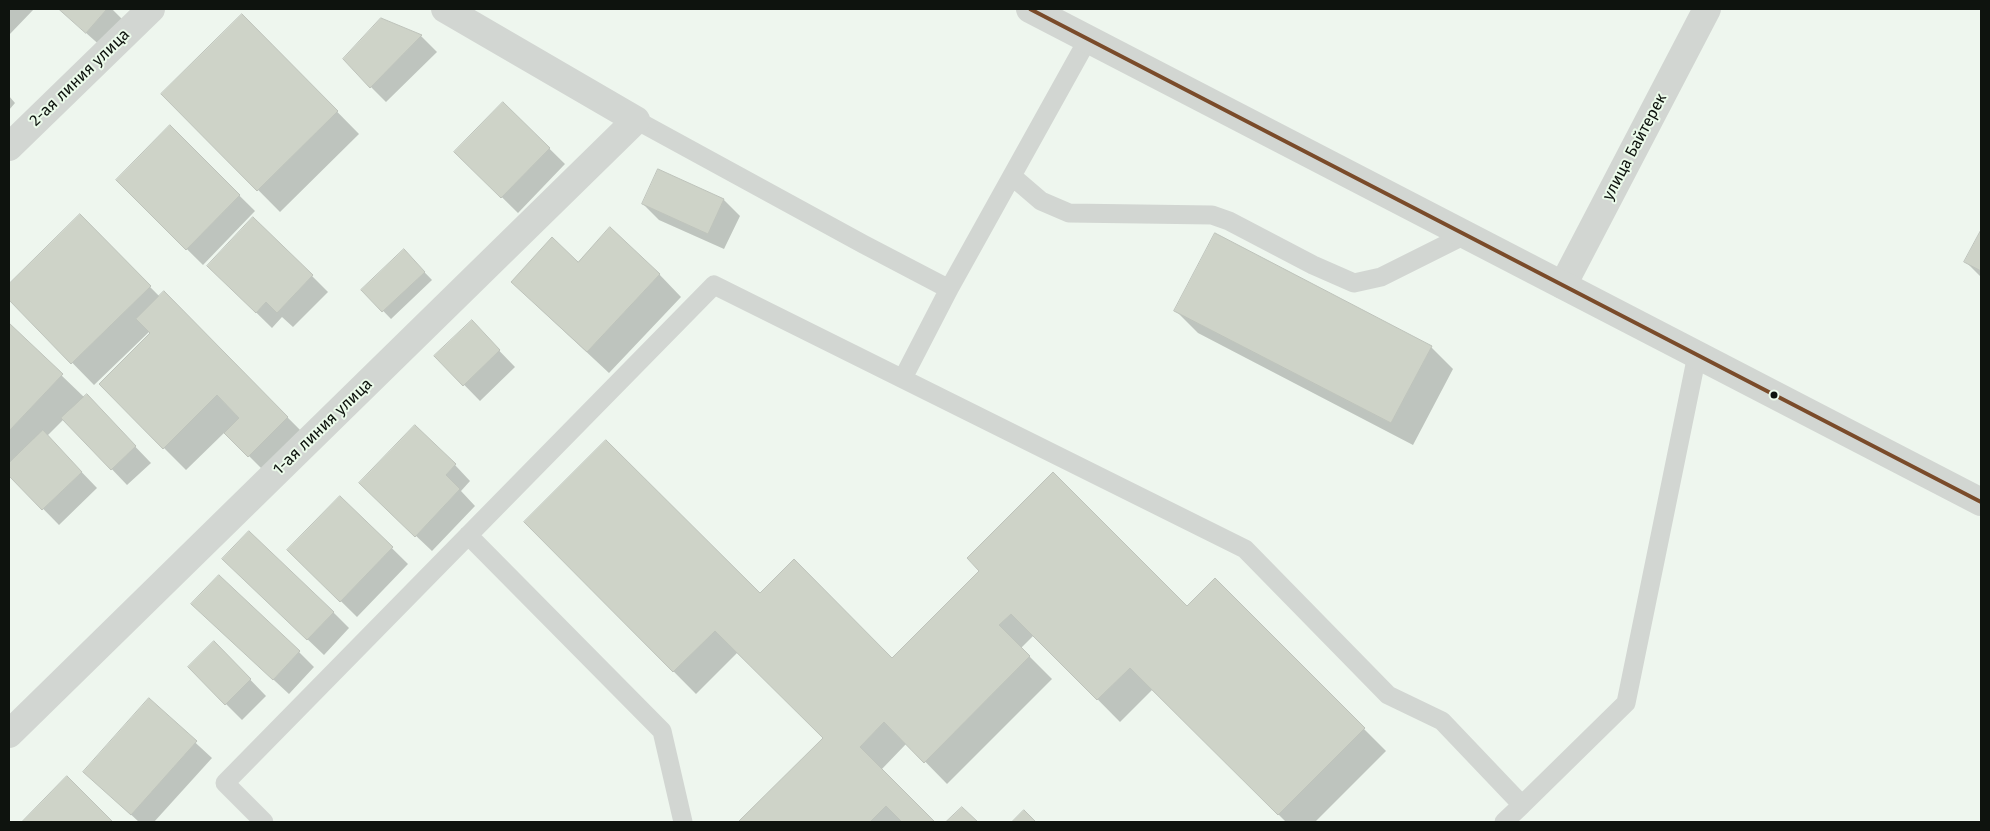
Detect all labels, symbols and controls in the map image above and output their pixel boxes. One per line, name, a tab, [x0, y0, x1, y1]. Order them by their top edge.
street label: 2-ая линия улица	[26, 25, 134, 131]
street label: улица Байтерек	[1599, 90, 1671, 204]
street label: 1-ая линия улица	[269, 375, 377, 479]
unlabelled marker	[1769, 390, 1779, 400]

